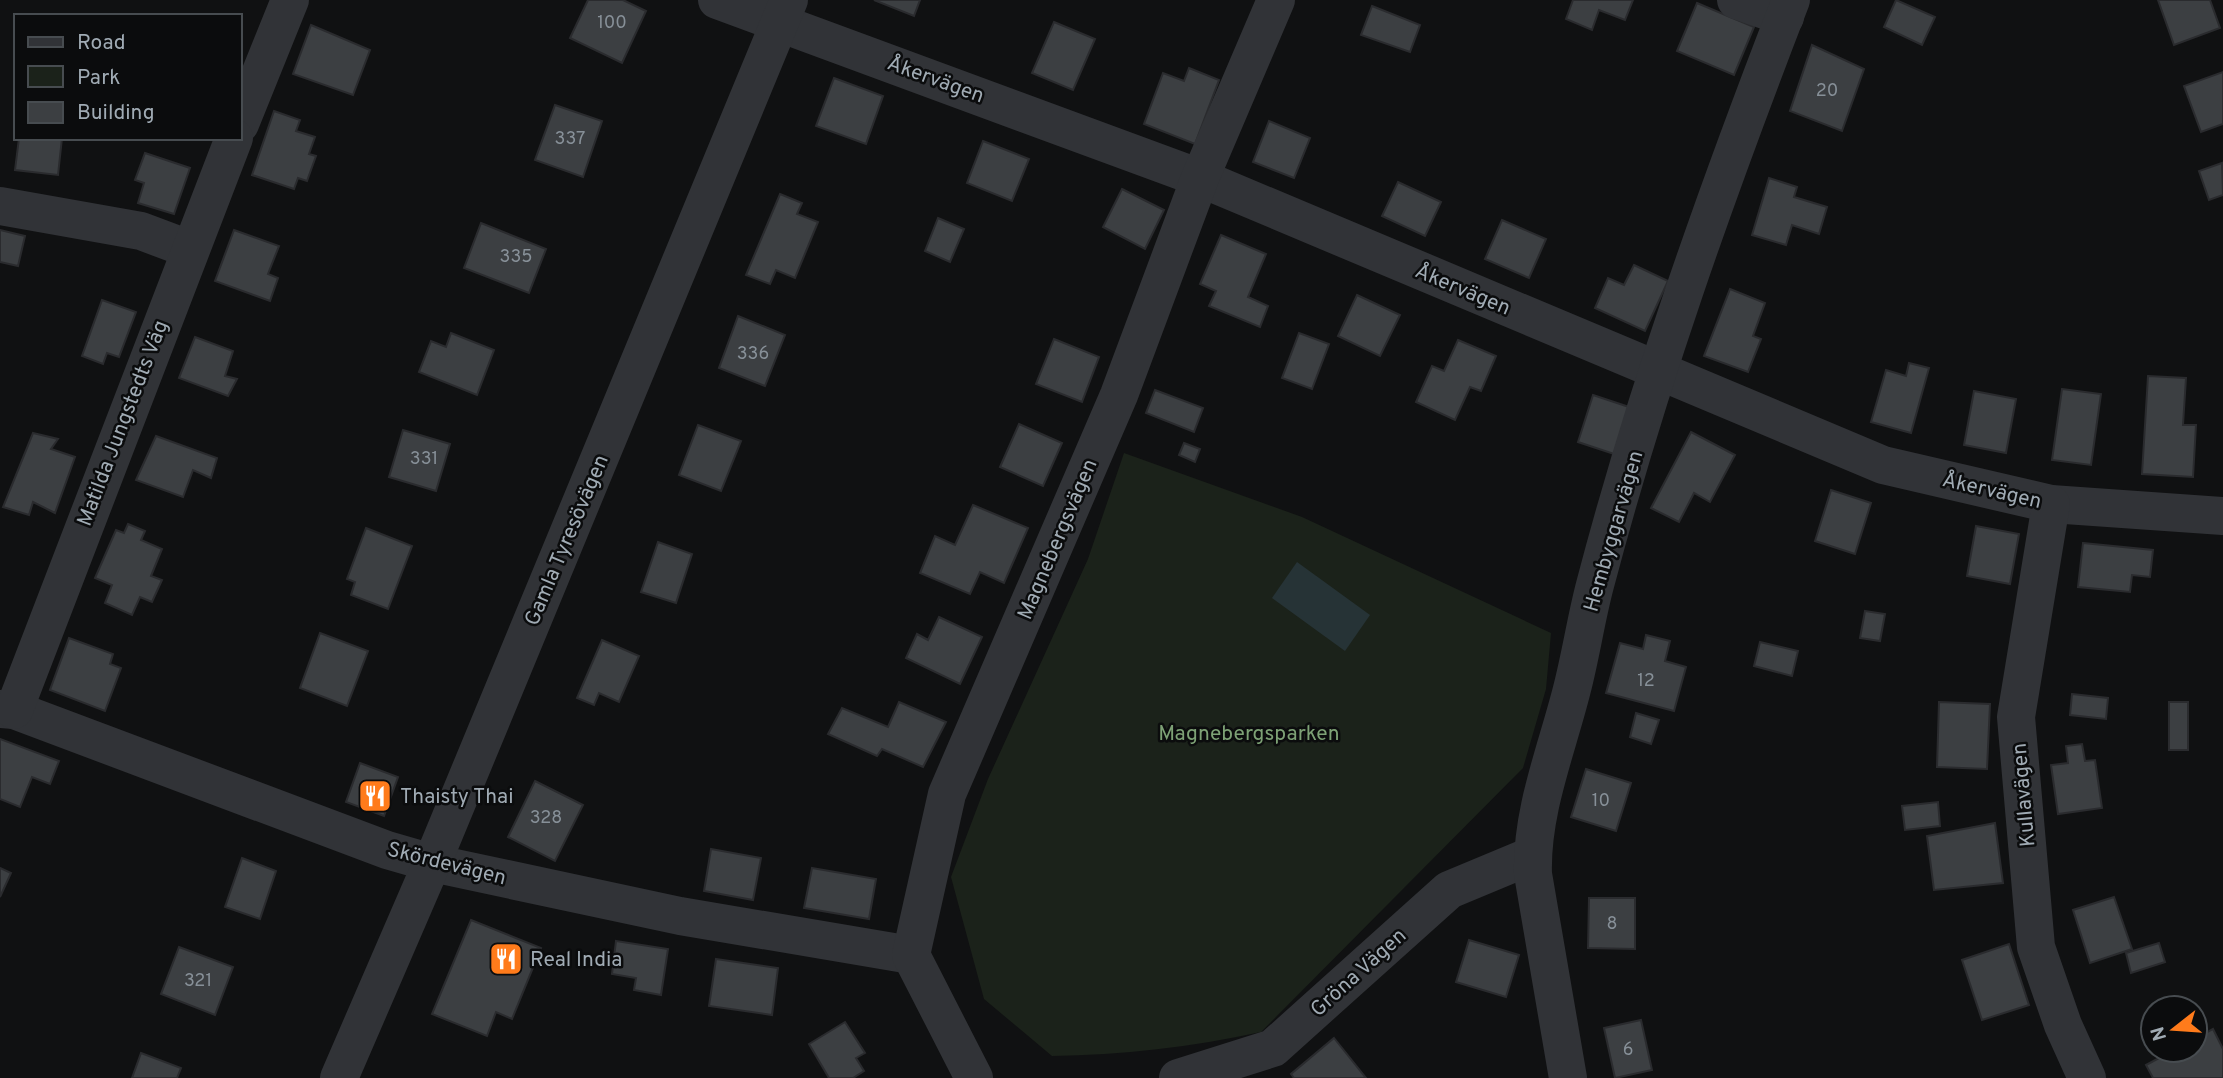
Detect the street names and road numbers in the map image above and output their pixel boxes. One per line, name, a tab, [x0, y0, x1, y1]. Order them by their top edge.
street label: Åkervägen	[883, 50, 988, 110]
street label: Åkervägen	[1411, 258, 1514, 323]
street label: Matilda Jungstedts Väg	[72, 317, 175, 530]
street label: Hembyggarvägen	[1579, 448, 1650, 615]
street label: Gamla Tyresövägen	[519, 451, 616, 630]
street label: Magnebergsvägen	[1012, 455, 1104, 624]
street label: Åkervägen	[1939, 467, 2044, 516]
street label: Kullavägen	[2007, 742, 2042, 848]
street label: Skördevägen	[384, 837, 509, 892]
street label: Gröna Vägen	[1305, 923, 1413, 1023]

